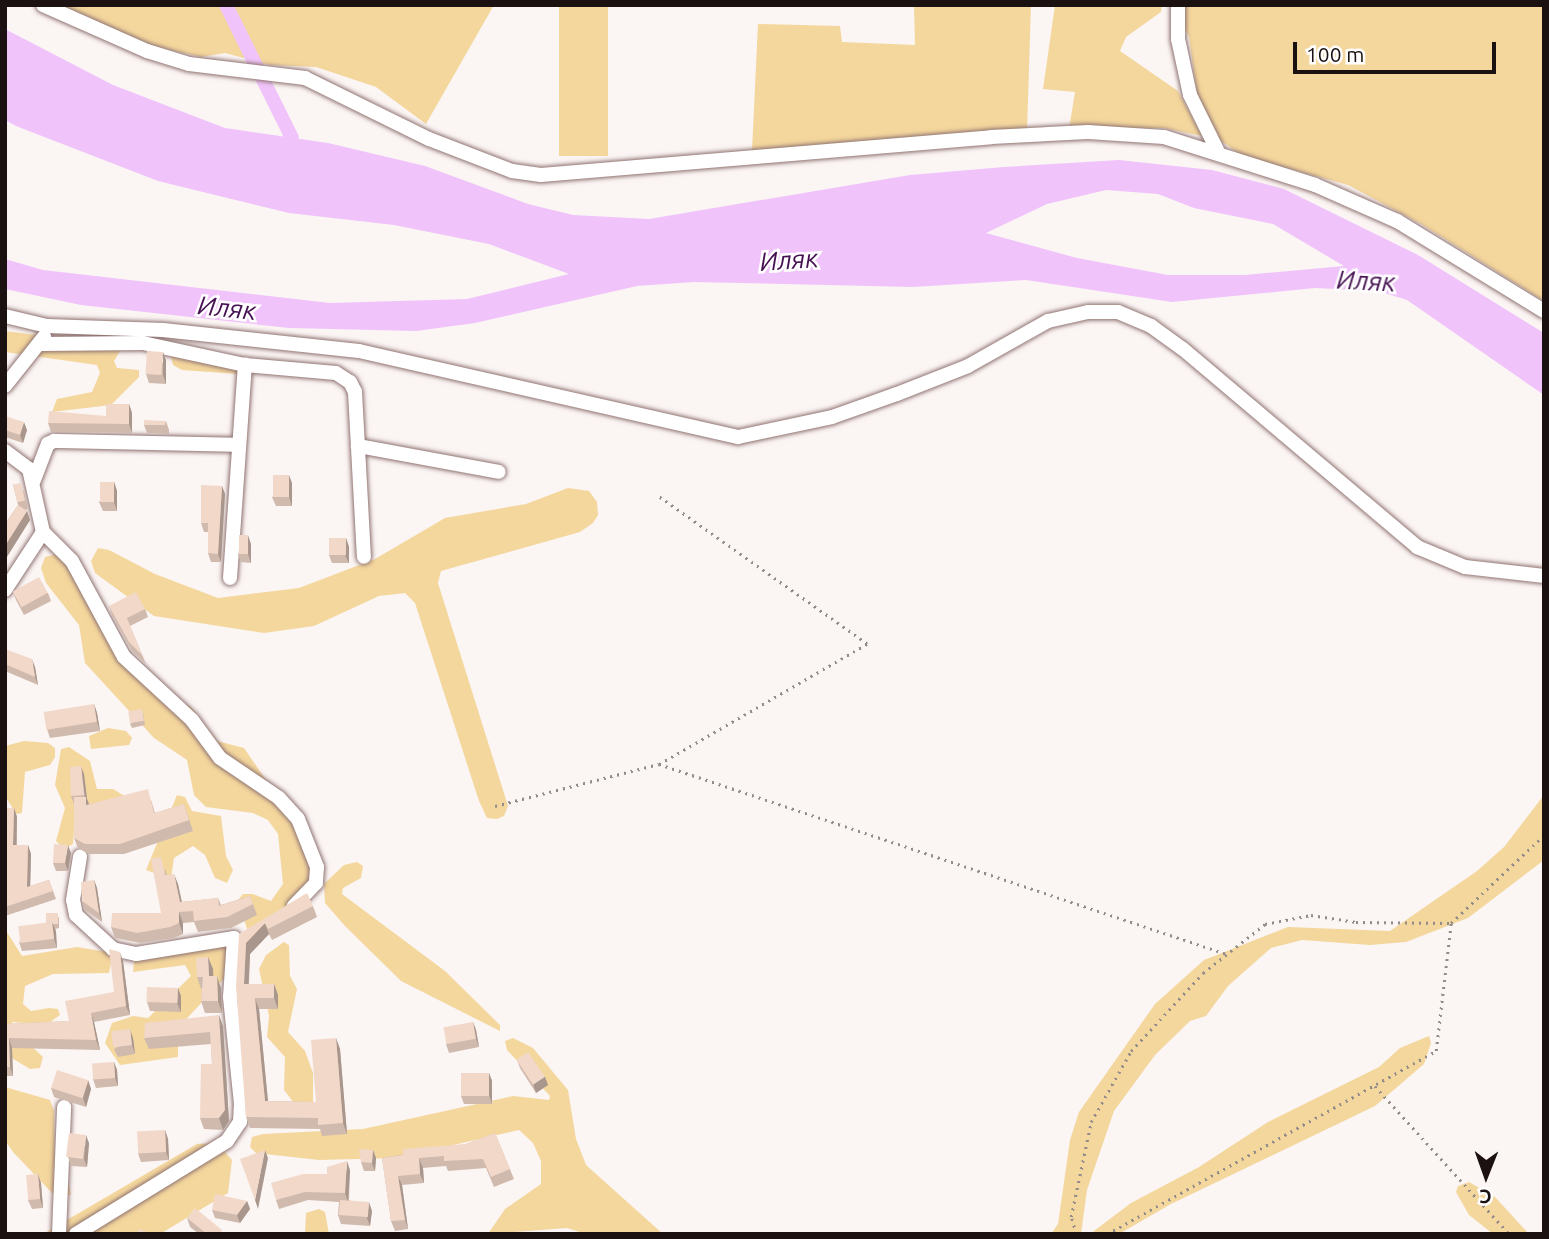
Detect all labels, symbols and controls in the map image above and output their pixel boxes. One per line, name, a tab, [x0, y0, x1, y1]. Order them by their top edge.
scale bar	[1297, 28, 1500, 72]
text: 100 m	[1306, 42, 1364, 66]
water label: Иляк	[759, 242, 819, 278]
water label: Иляк	[1336, 264, 1396, 298]
water label: Иляк	[196, 289, 258, 327]
north arrow	[1451, 1141, 1521, 1211]
text: С	[1479, 1186, 1492, 1208]

